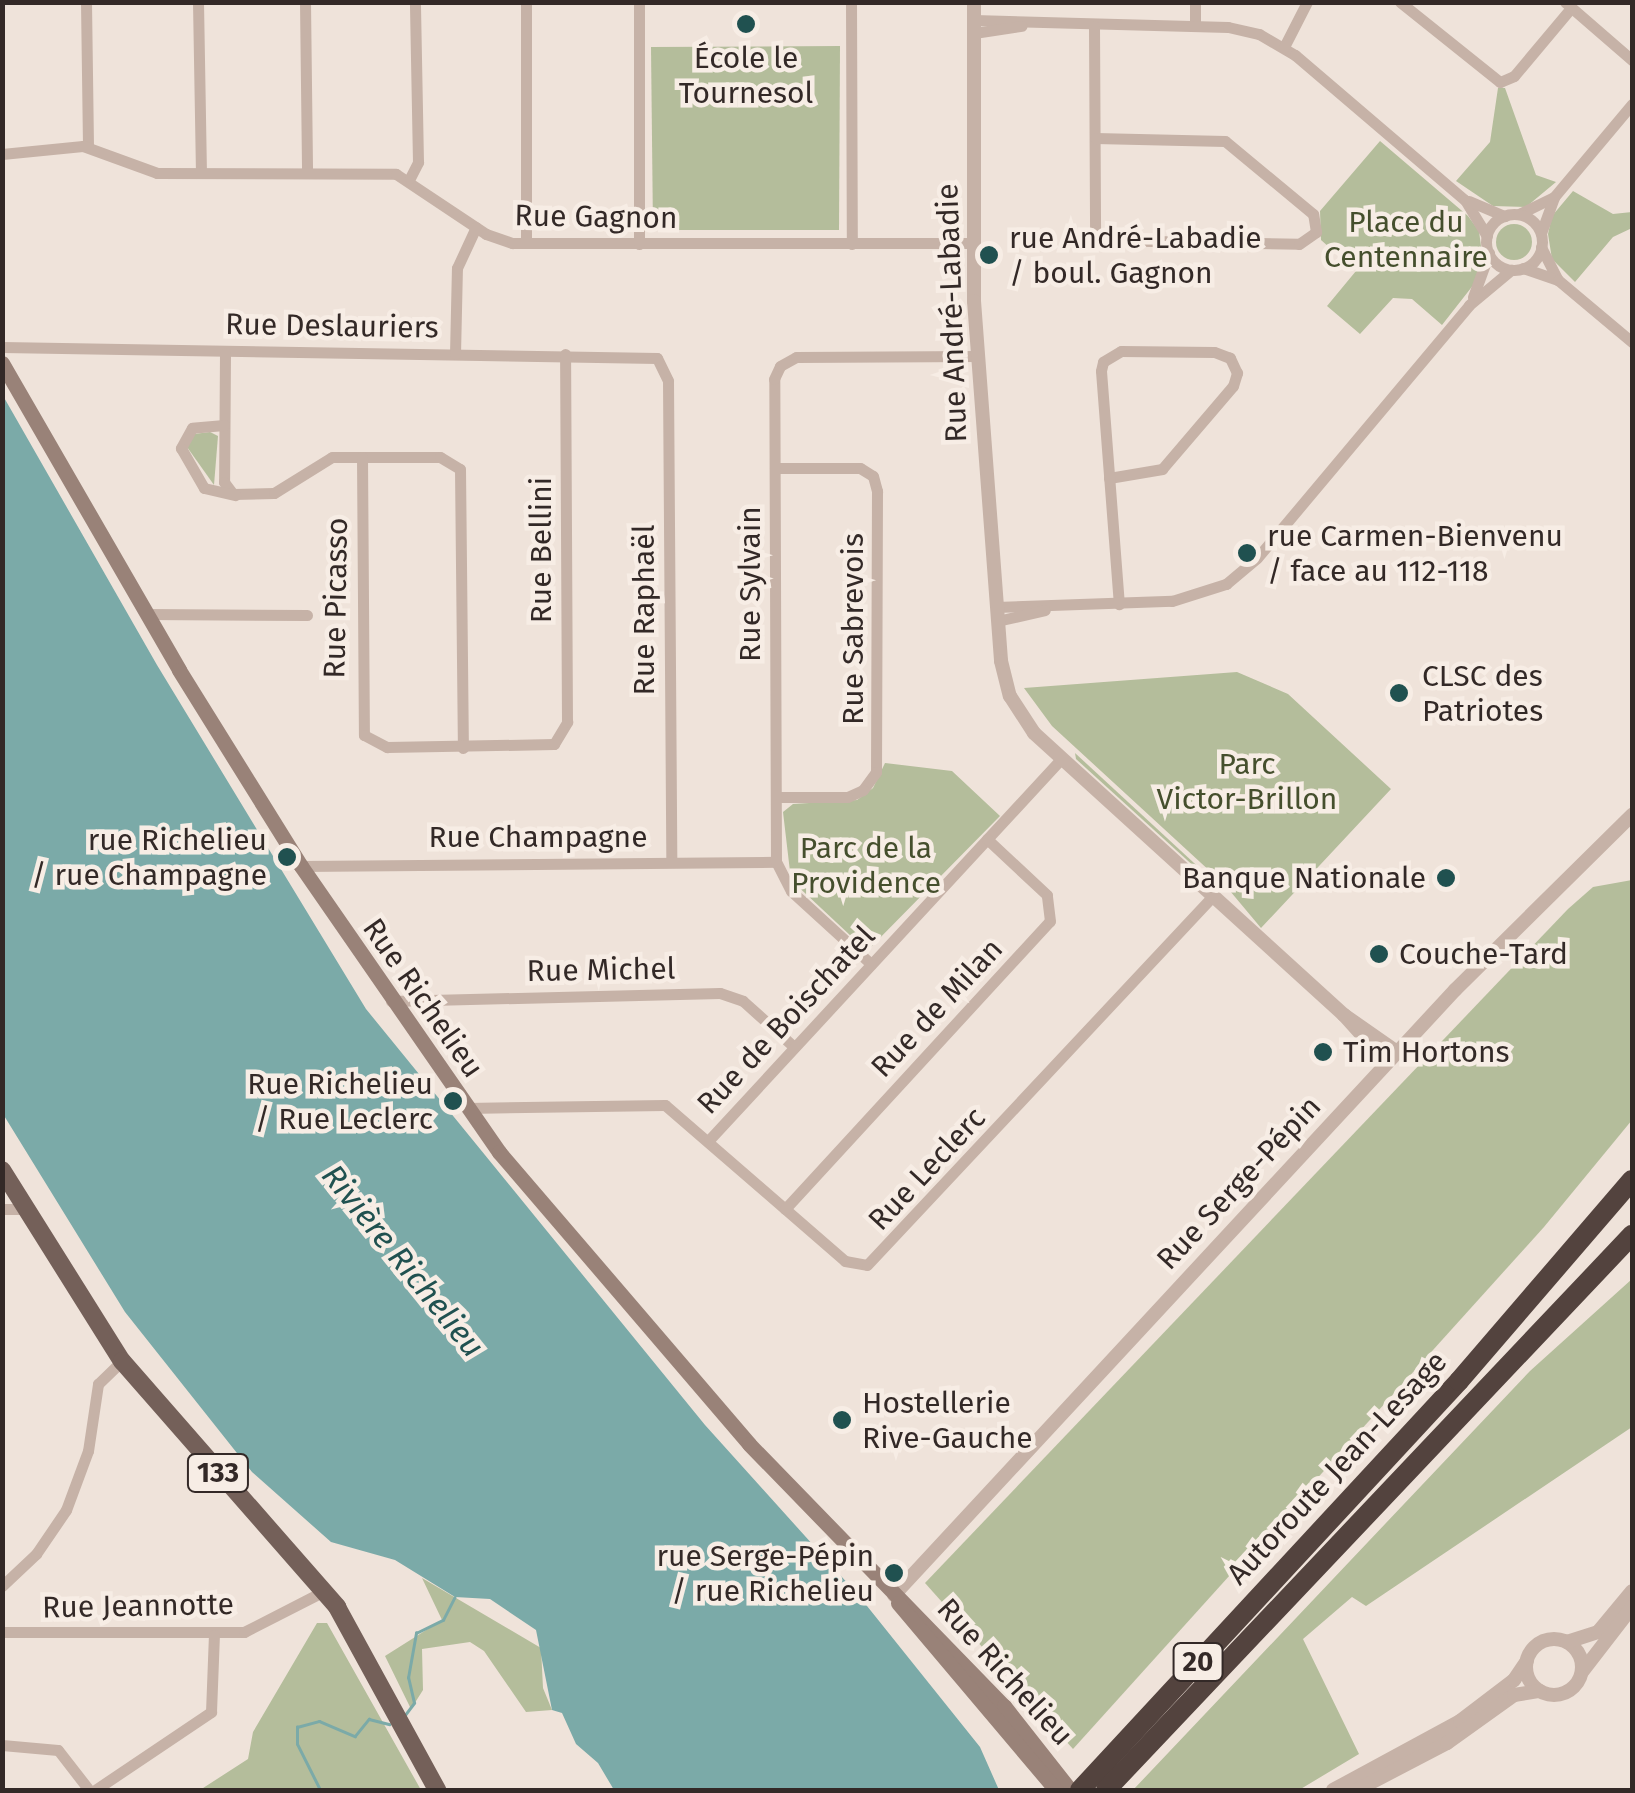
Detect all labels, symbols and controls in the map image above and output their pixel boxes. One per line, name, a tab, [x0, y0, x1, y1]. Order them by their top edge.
marker: École le Tournesol	[735, 13, 757, 35]
place label: École le Tournesol	[679, 40, 813, 110]
street label: Rue André-Labadie	[929, 183, 975, 443]
street label: Rue Gagnon	[514, 198, 678, 236]
park label: Place du Centennaire	[1324, 204, 1488, 274]
place label: rue André-Labadie / boul. Gagnon	[1009, 220, 1262, 290]
marker: rue André-Labadie / boul. Gagnon	[978, 244, 1000, 266]
street label: Rue Deslauriers	[225, 306, 439, 346]
street label: Rue Bellini	[523, 477, 559, 623]
street label: Rue Sylvain	[732, 506, 768, 662]
street label: Rue Picasso	[317, 517, 355, 679]
place label: rue Carmen-Bienvenu / face au 112-118	[1267, 518, 1563, 588]
street label: Rue Raphaël	[626, 525, 662, 695]
street label: Rue Sabrevois	[835, 533, 871, 725]
marker: rue Carmen-Bienvenu / face au 112-118	[1236, 542, 1258, 564]
place label: CLSC des Patriotes	[1422, 658, 1543, 728]
marker: CLSC des Patriotes	[1386, 680, 1412, 706]
park label: Parc Victor-Brillon	[1157, 746, 1337, 816]
street label: Rue Champagne	[428, 819, 648, 855]
place label: rue Richelieu / rue Champagne	[31, 822, 267, 892]
park label: Parc de la Providence	[791, 830, 941, 900]
marker: rue Richelieu / rue Champagne	[276, 846, 298, 868]
place label: Banque Nationale	[1182, 860, 1426, 896]
marker: Banque Nationale	[1435, 867, 1457, 889]
street label: Rue Richelieu	[355, 912, 491, 1084]
street label: Rue de Boischatel	[690, 918, 882, 1122]
street label: Rue de Milan	[864, 931, 1010, 1085]
place label: Couche-Tard	[1399, 936, 1568, 972]
marker: Couche-Tard	[1368, 943, 1390, 965]
street label: Rue Michel	[526, 951, 676, 989]
place label: Tim Hortons	[1343, 1034, 1510, 1070]
marker: Tim Hortons	[1312, 1041, 1334, 1063]
place label: Rue Richelieu / Rue Leclerc	[247, 1066, 433, 1136]
street label: Rue Serge-Pépin	[1149, 1089, 1329, 1277]
marker: Rue Richelieu / Rue Leclerc	[442, 1090, 464, 1112]
street label: Rue Leclerc	[861, 1100, 993, 1238]
water label: Rivière Richelieu	[314, 1157, 492, 1365]
street label: Autoroute Jean-Lesage	[1220, 1344, 1454, 1592]
place label: Hostellerie Rive-Gauche	[862, 1385, 1033, 1456]
marker: Hostellerie Rive-Gauche	[831, 1409, 853, 1431]
road number: 133	[186, 1450, 250, 1496]
place label: rue Serge-Pépin / rue Richelieu	[657, 1538, 874, 1608]
marker: rue Serge-Pépin / rue Richelieu	[883, 1562, 905, 1584]
street label: Rue Jeannotte	[42, 1586, 234, 1626]
street label: Rue Richelieu	[929, 1591, 1081, 1753]
road number: 20	[1170, 1639, 1226, 1685]

